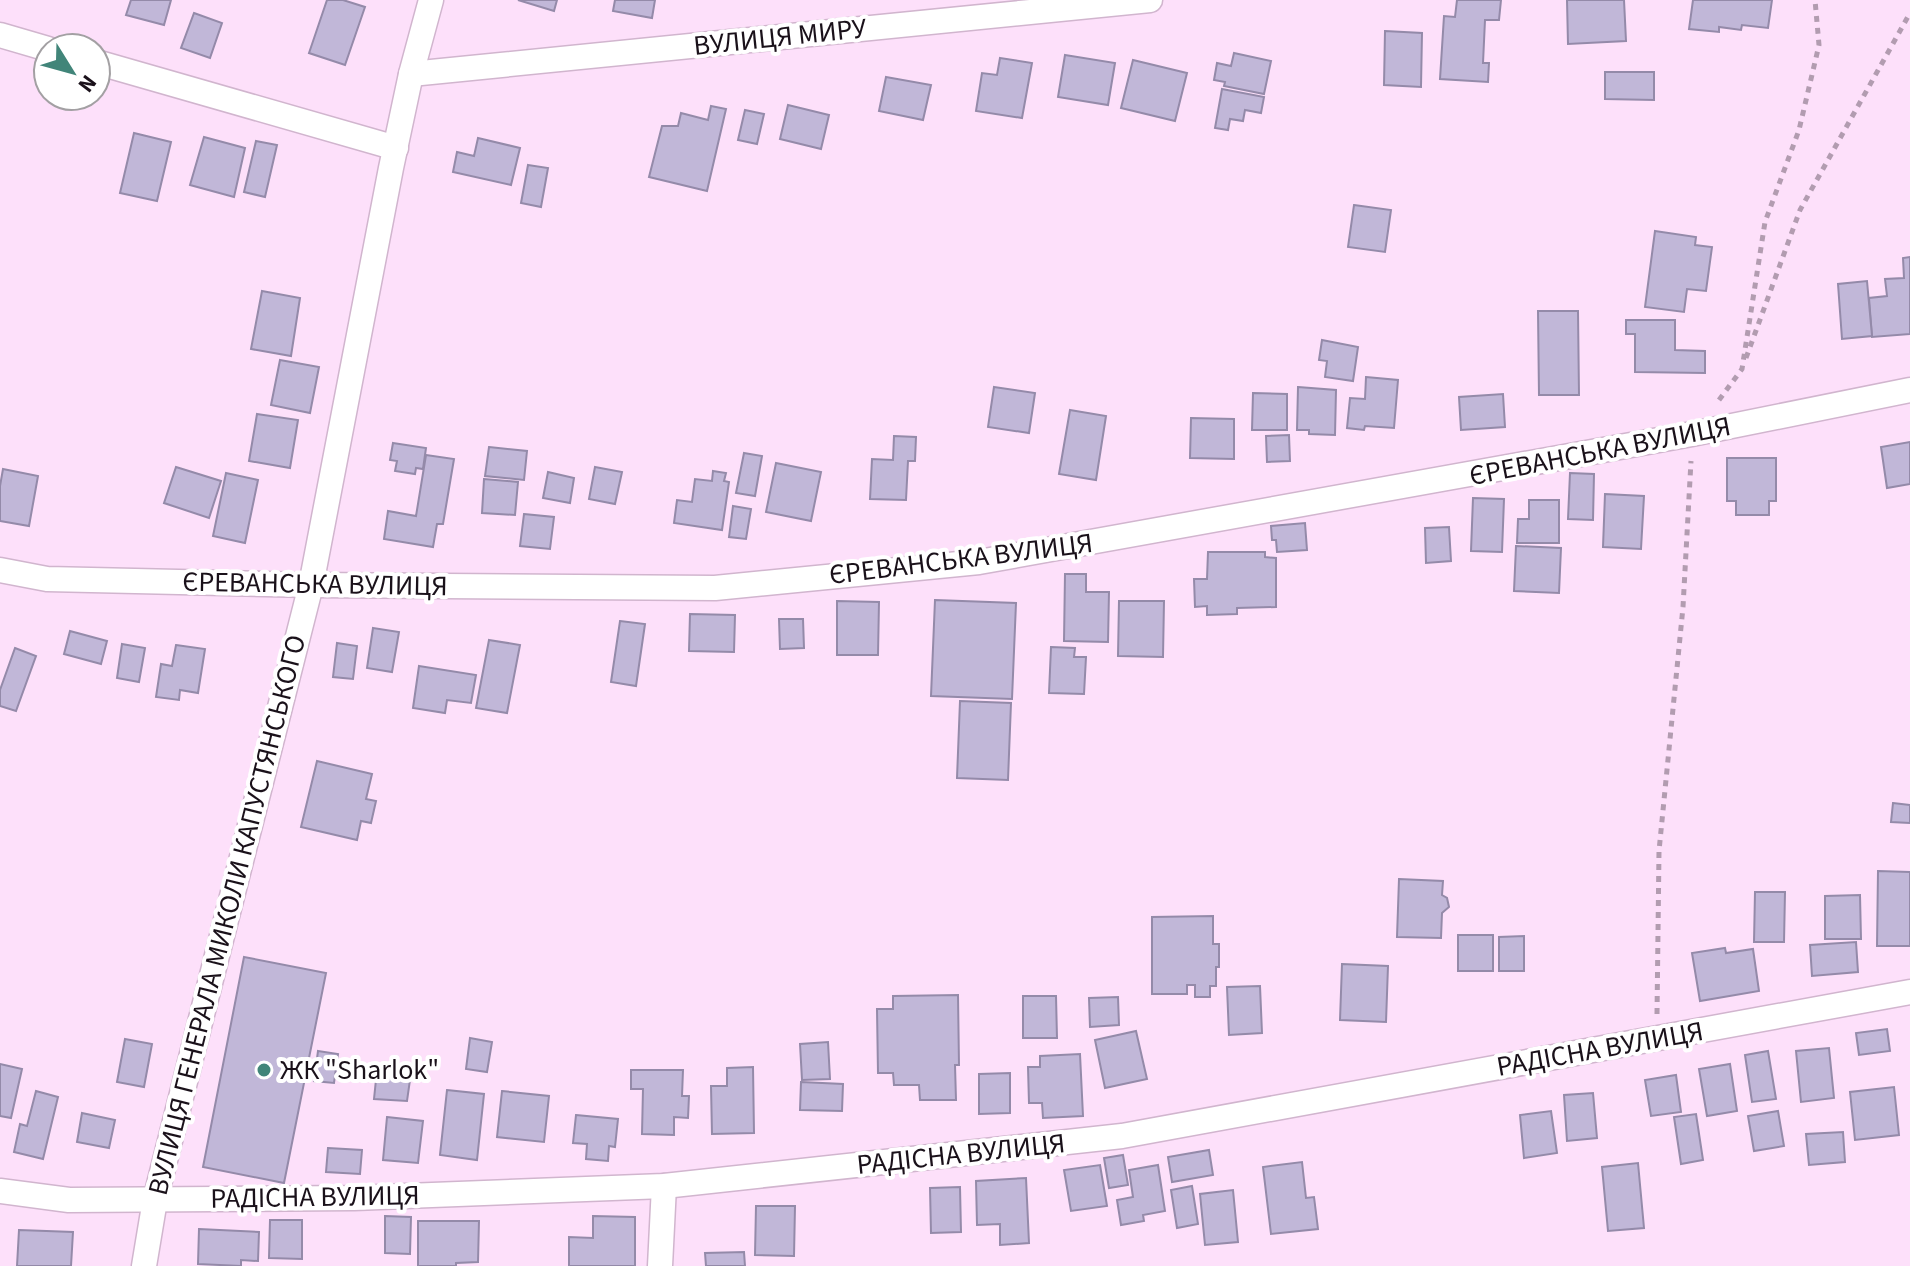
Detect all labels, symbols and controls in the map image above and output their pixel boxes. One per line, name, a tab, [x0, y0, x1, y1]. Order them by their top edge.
street label: ВУЛИЦЯ МИРУ	[692, 8, 869, 66]
north arrow	[32, 32, 112, 112]
text: N	[70, 68, 104, 99]
street label: ЄРЕВАНСЬКА ВУЛИЦЯ	[1466, 406, 1734, 496]
street label: ЄРЕВАНСЬКА ВУЛИЦЯ	[827, 523, 1095, 595]
street label: ЄРЕВАНСЬКА ВУЛИЦЯ	[182, 562, 448, 606]
street label: ВУЛИЦЯ ГЕНЕРАЛА МИКОЛИ КАПУСТЯНСЬКОГО	[138, 631, 316, 1199]
street label: РАДІСНА ВУЛИЦЯ	[1493, 1011, 1707, 1087]
place label: ЖК "Sharlok"	[280, 1050, 439, 1090]
marker: ЖК "Sharlok"	[255, 1061, 273, 1079]
street label: РАДІСНА ВУЛИЦЯ	[855, 1123, 1067, 1185]
street label: РАДІСНА ВУЛИЦЯ	[210, 1175, 420, 1219]

